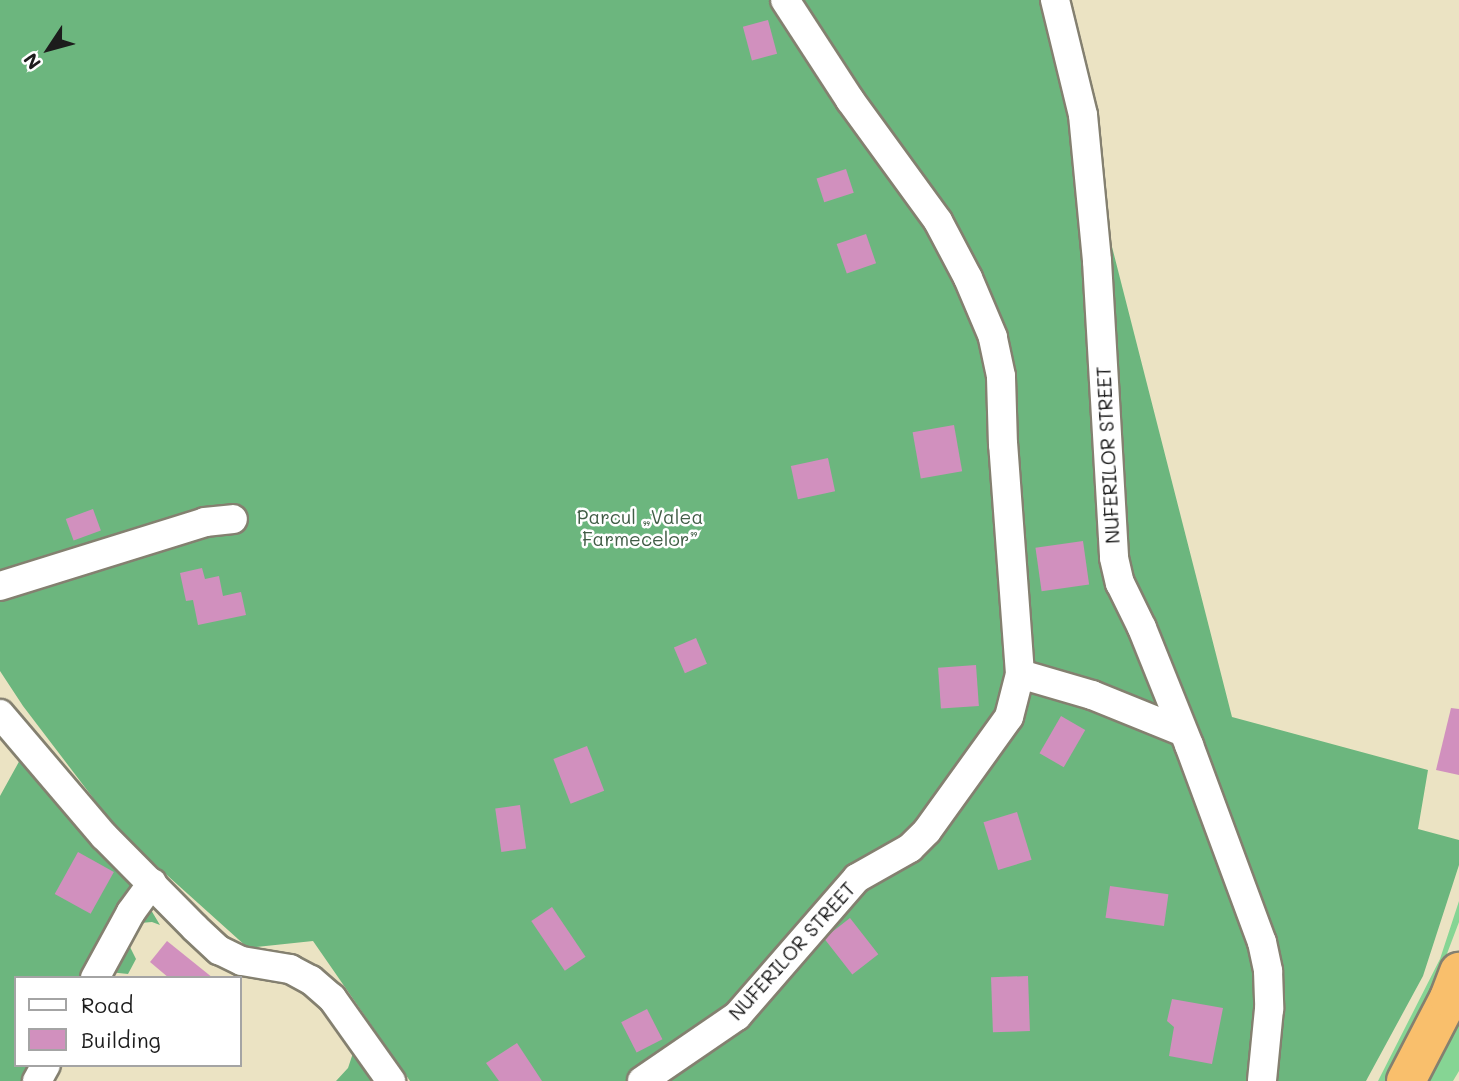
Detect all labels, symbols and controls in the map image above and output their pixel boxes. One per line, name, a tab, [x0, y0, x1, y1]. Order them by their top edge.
north arrow	[14, 14, 84, 84]
text: N	[17, 48, 46, 75]
street label: NUFERILOR STREET	[1092, 366, 1124, 544]
park label: Parcul „Valea Farmecelor”	[577, 506, 703, 550]
street label: NUFERILOR STREET	[724, 877, 860, 1025]
legend	[14, 976, 242, 1067]
text: Road	[81, 991, 133, 1018]
text: Building	[81, 1026, 161, 1053]

